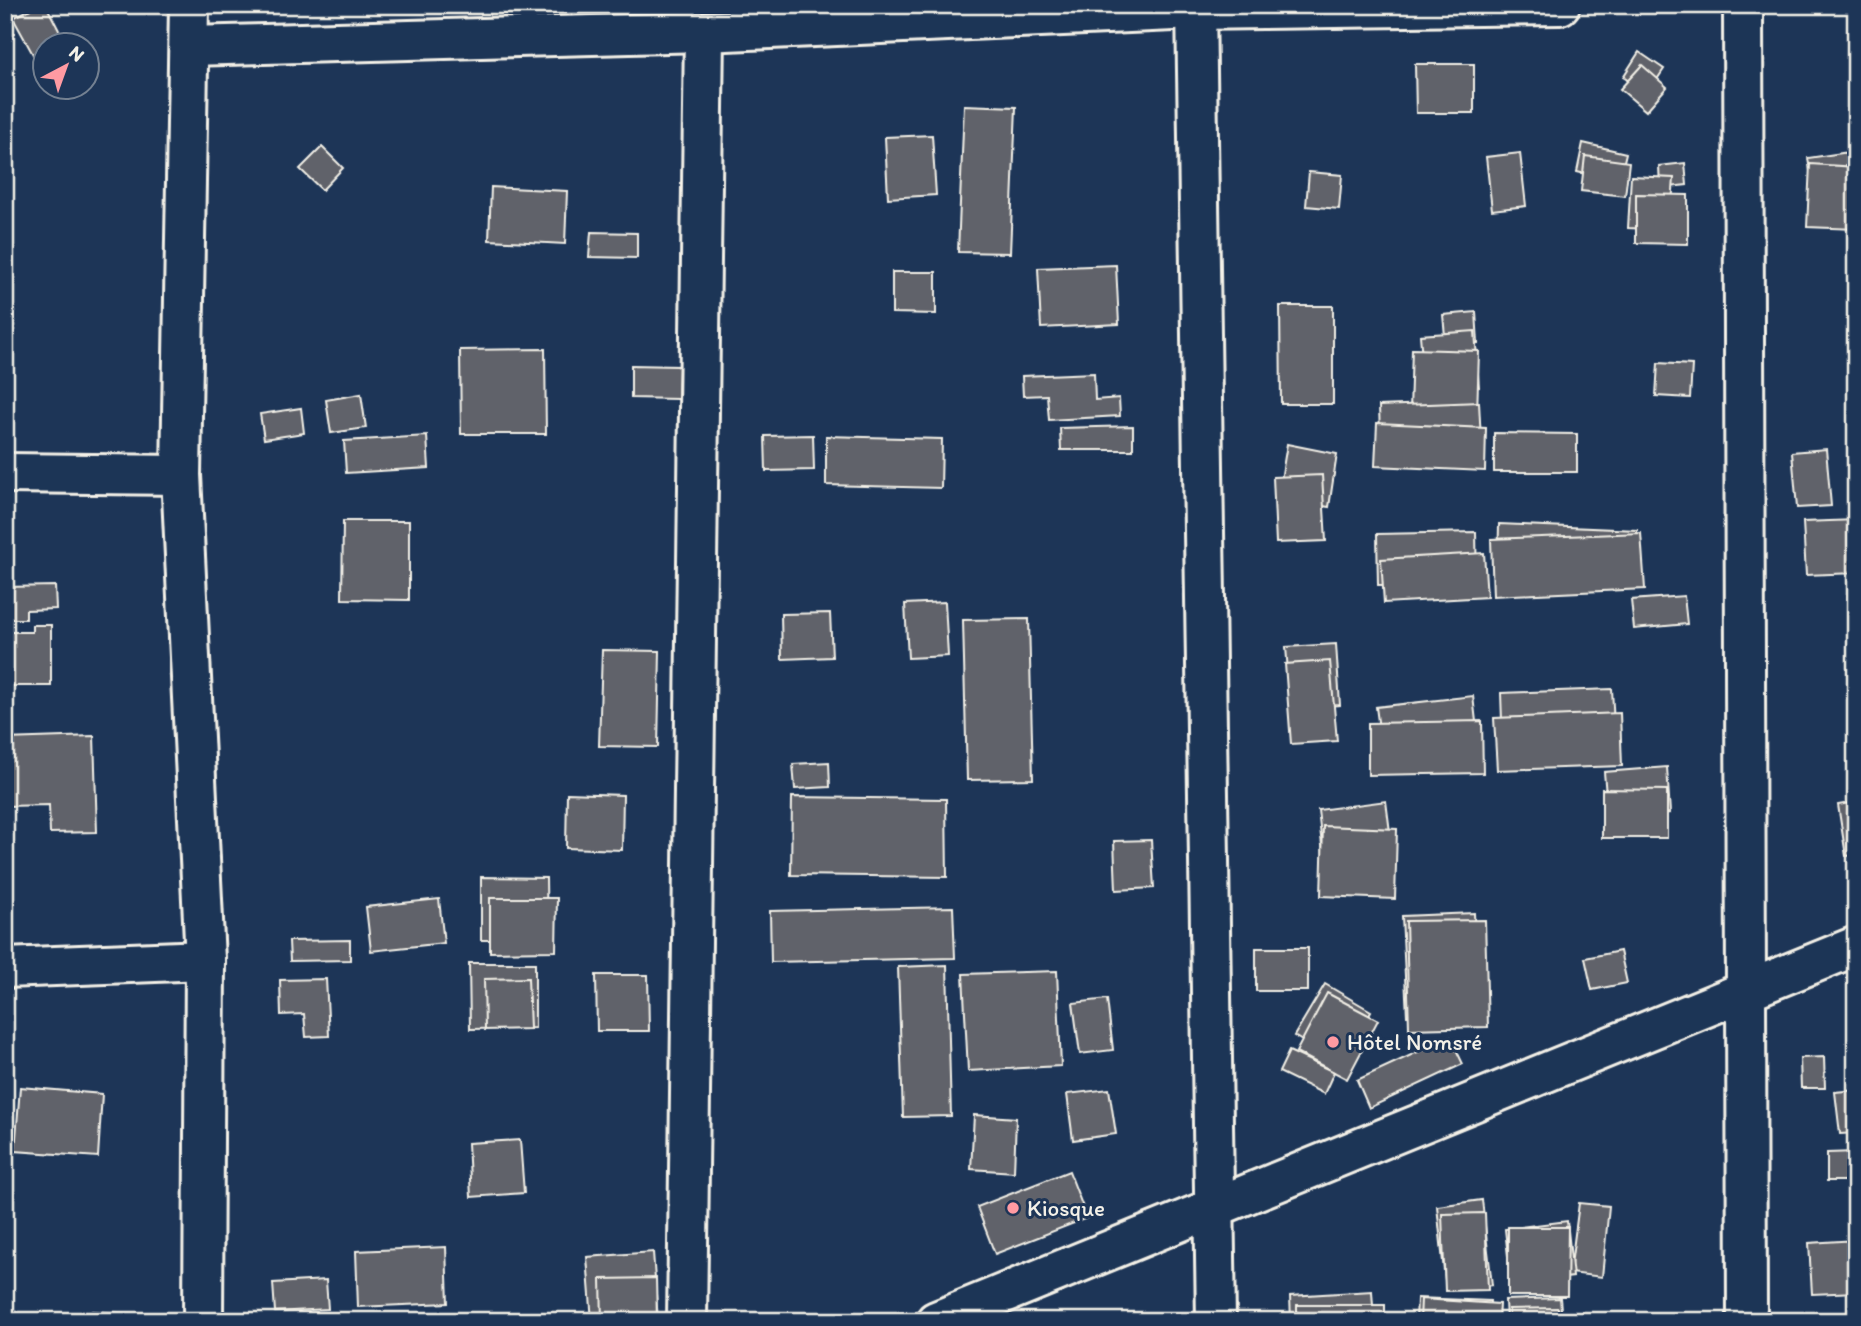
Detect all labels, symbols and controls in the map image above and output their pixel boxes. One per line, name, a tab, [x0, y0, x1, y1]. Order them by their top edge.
north arrow	[32, 32, 102, 102]
text: N	[64, 41, 89, 66]
place label: Hôtel Nomsré	[1347, 1028, 1482, 1056]
marker: Hôtel Nomsré	[1325, 1034, 1341, 1050]
place label: Kiosque	[1027, 1194, 1105, 1222]
marker: Kiosque	[1005, 1200, 1021, 1216]

